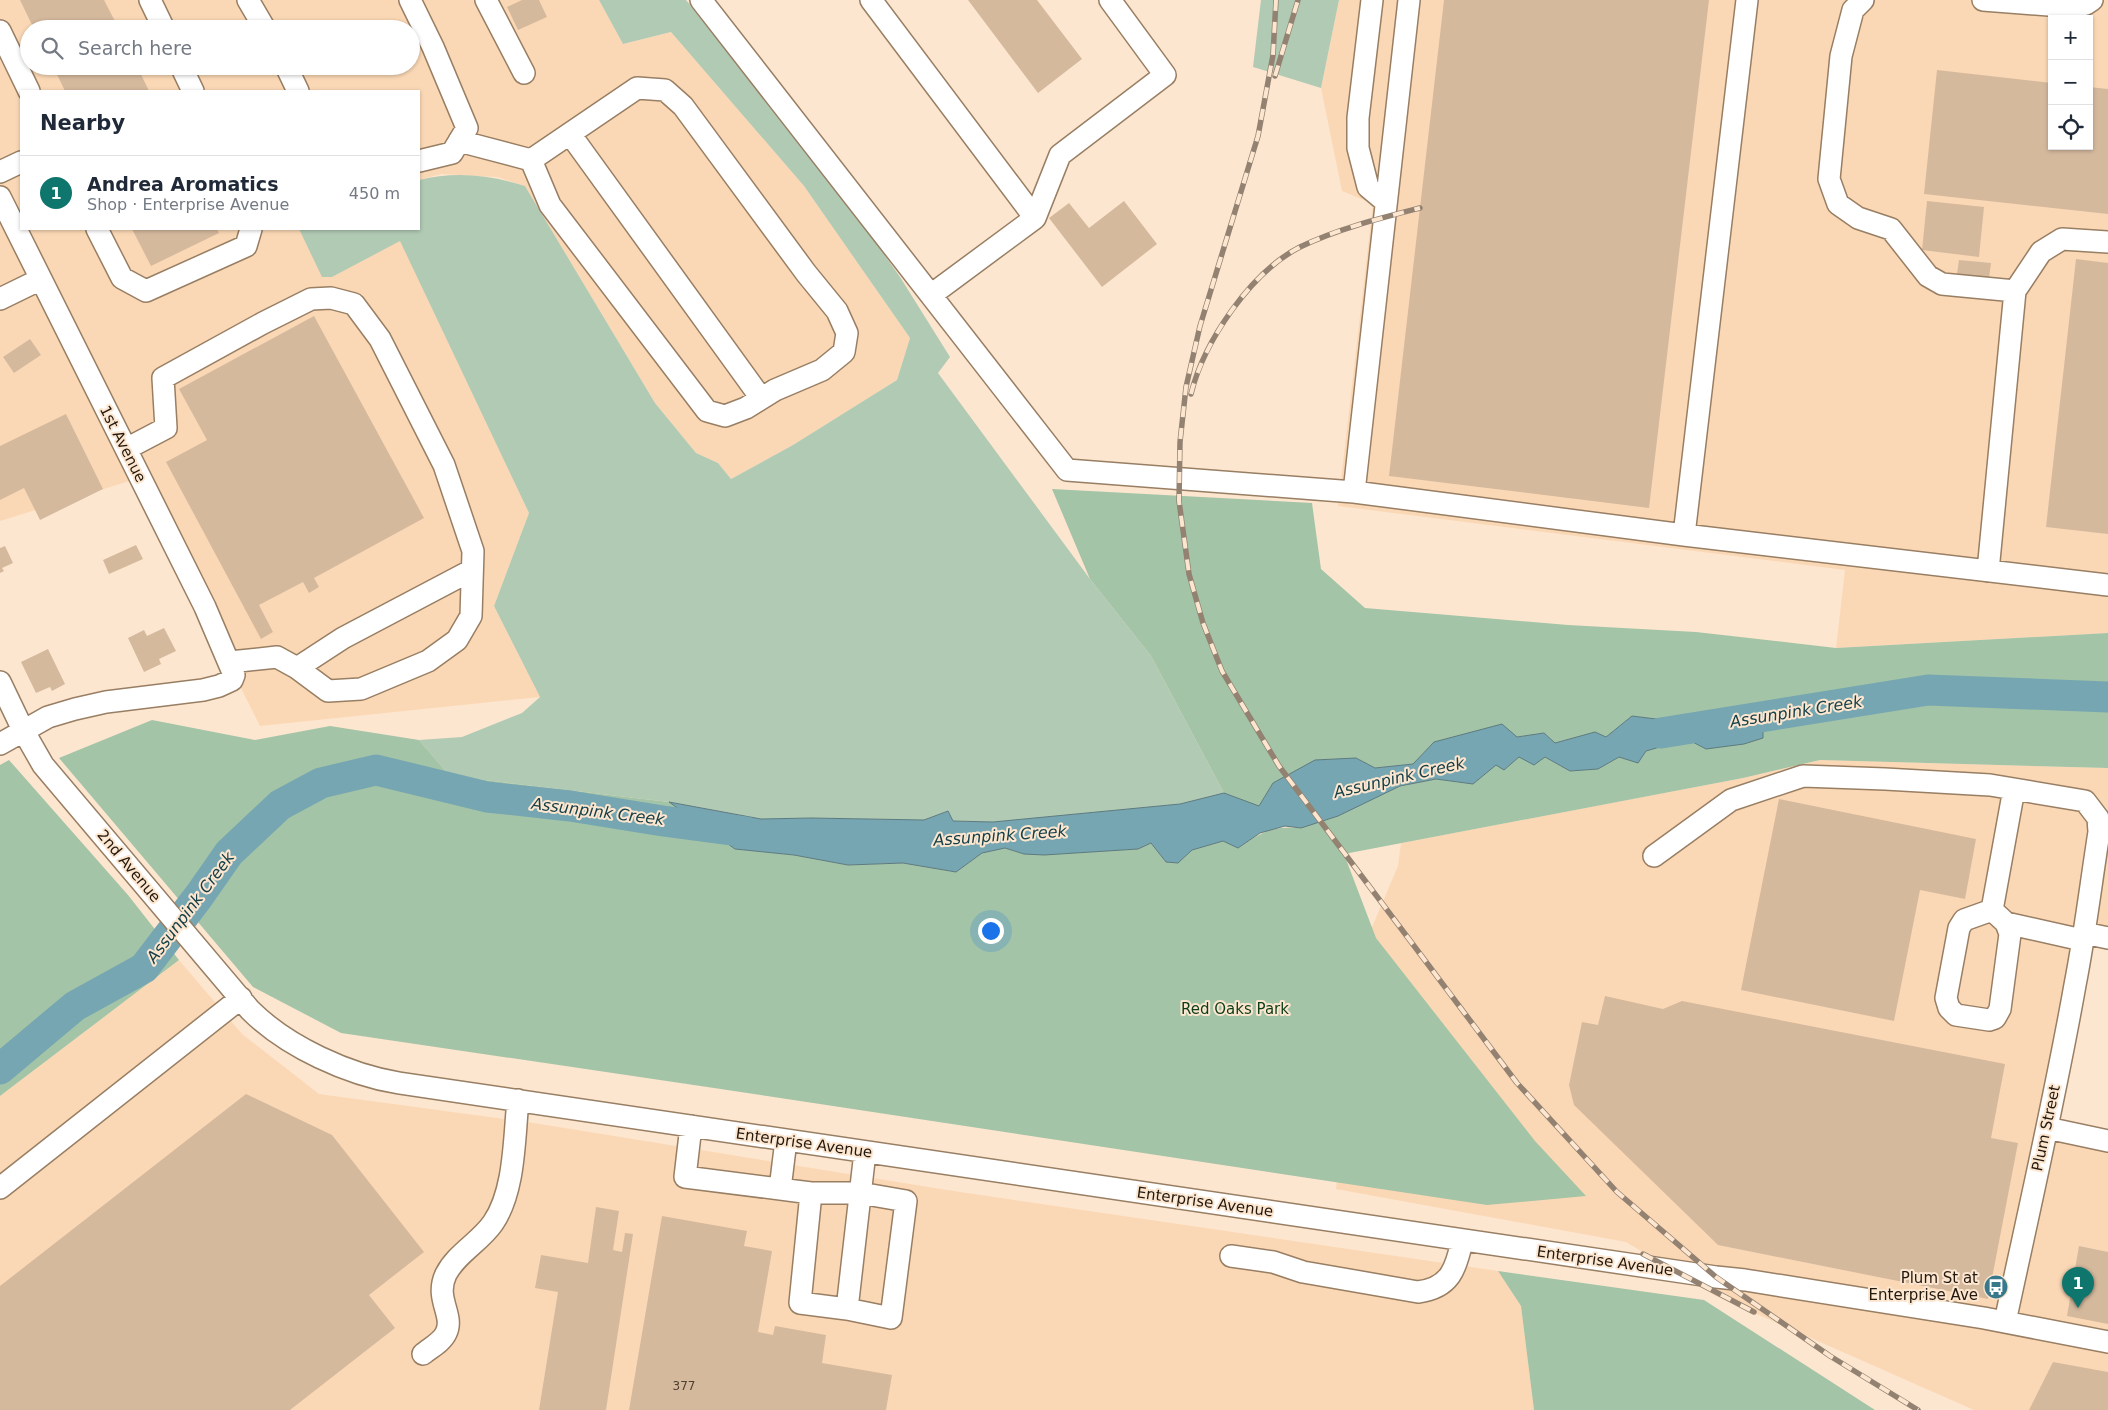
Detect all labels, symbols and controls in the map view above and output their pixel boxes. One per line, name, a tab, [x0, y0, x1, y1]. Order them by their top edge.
map controls	[2048, 15, 2093, 150]
button: +	[2048, 15, 2093, 60]
search box	[20, 20, 420, 75]
icon: search	[38, 34, 66, 62]
text: Search here	[78, 37, 192, 59]
button: −	[2048, 60, 2093, 105]
button: locate	[2048, 105, 2093, 150]
text: Nearby	[40, 111, 125, 135]
text: Andrea Aromatics	[87, 173, 278, 195]
text: 1	[50, 184, 62, 203]
text: 450 m	[349, 184, 400, 203]
text: Shop · Enterprise Avenue	[87, 195, 289, 214]
street label: 1st Avenue	[96, 403, 150, 485]
water label: Assunpink Creek	[1728, 692, 1864, 731]
water label: Assunpink Creek	[1331, 753, 1467, 802]
water label: Assunpink Creek	[529, 794, 666, 829]
water label: Assunpink Creek	[932, 821, 1068, 850]
street label: 2nd Avenue	[93, 826, 165, 906]
water label: Assunpink Creek	[142, 848, 239, 967]
your location	[978, 918, 1004, 944]
park label: Red Oaks Park	[1181, 1000, 1289, 1018]
street label: Plum Street	[2028, 1083, 2064, 1173]
street label: Enterprise Avenue	[735, 1125, 873, 1161]
street label: Enterprise Avenue	[1136, 1184, 1274, 1220]
street label: Enterprise Avenue	[1536, 1243, 1674, 1279]
pin: 1	[2062, 1267, 2094, 1308]
place label: Plum St at Enterprise Ave	[1869, 1269, 1978, 1304]
bus stop icon: Plum St at Enterprise Ave	[1983, 1274, 2009, 1300]
house number: 377	[673, 1379, 695, 1393]

